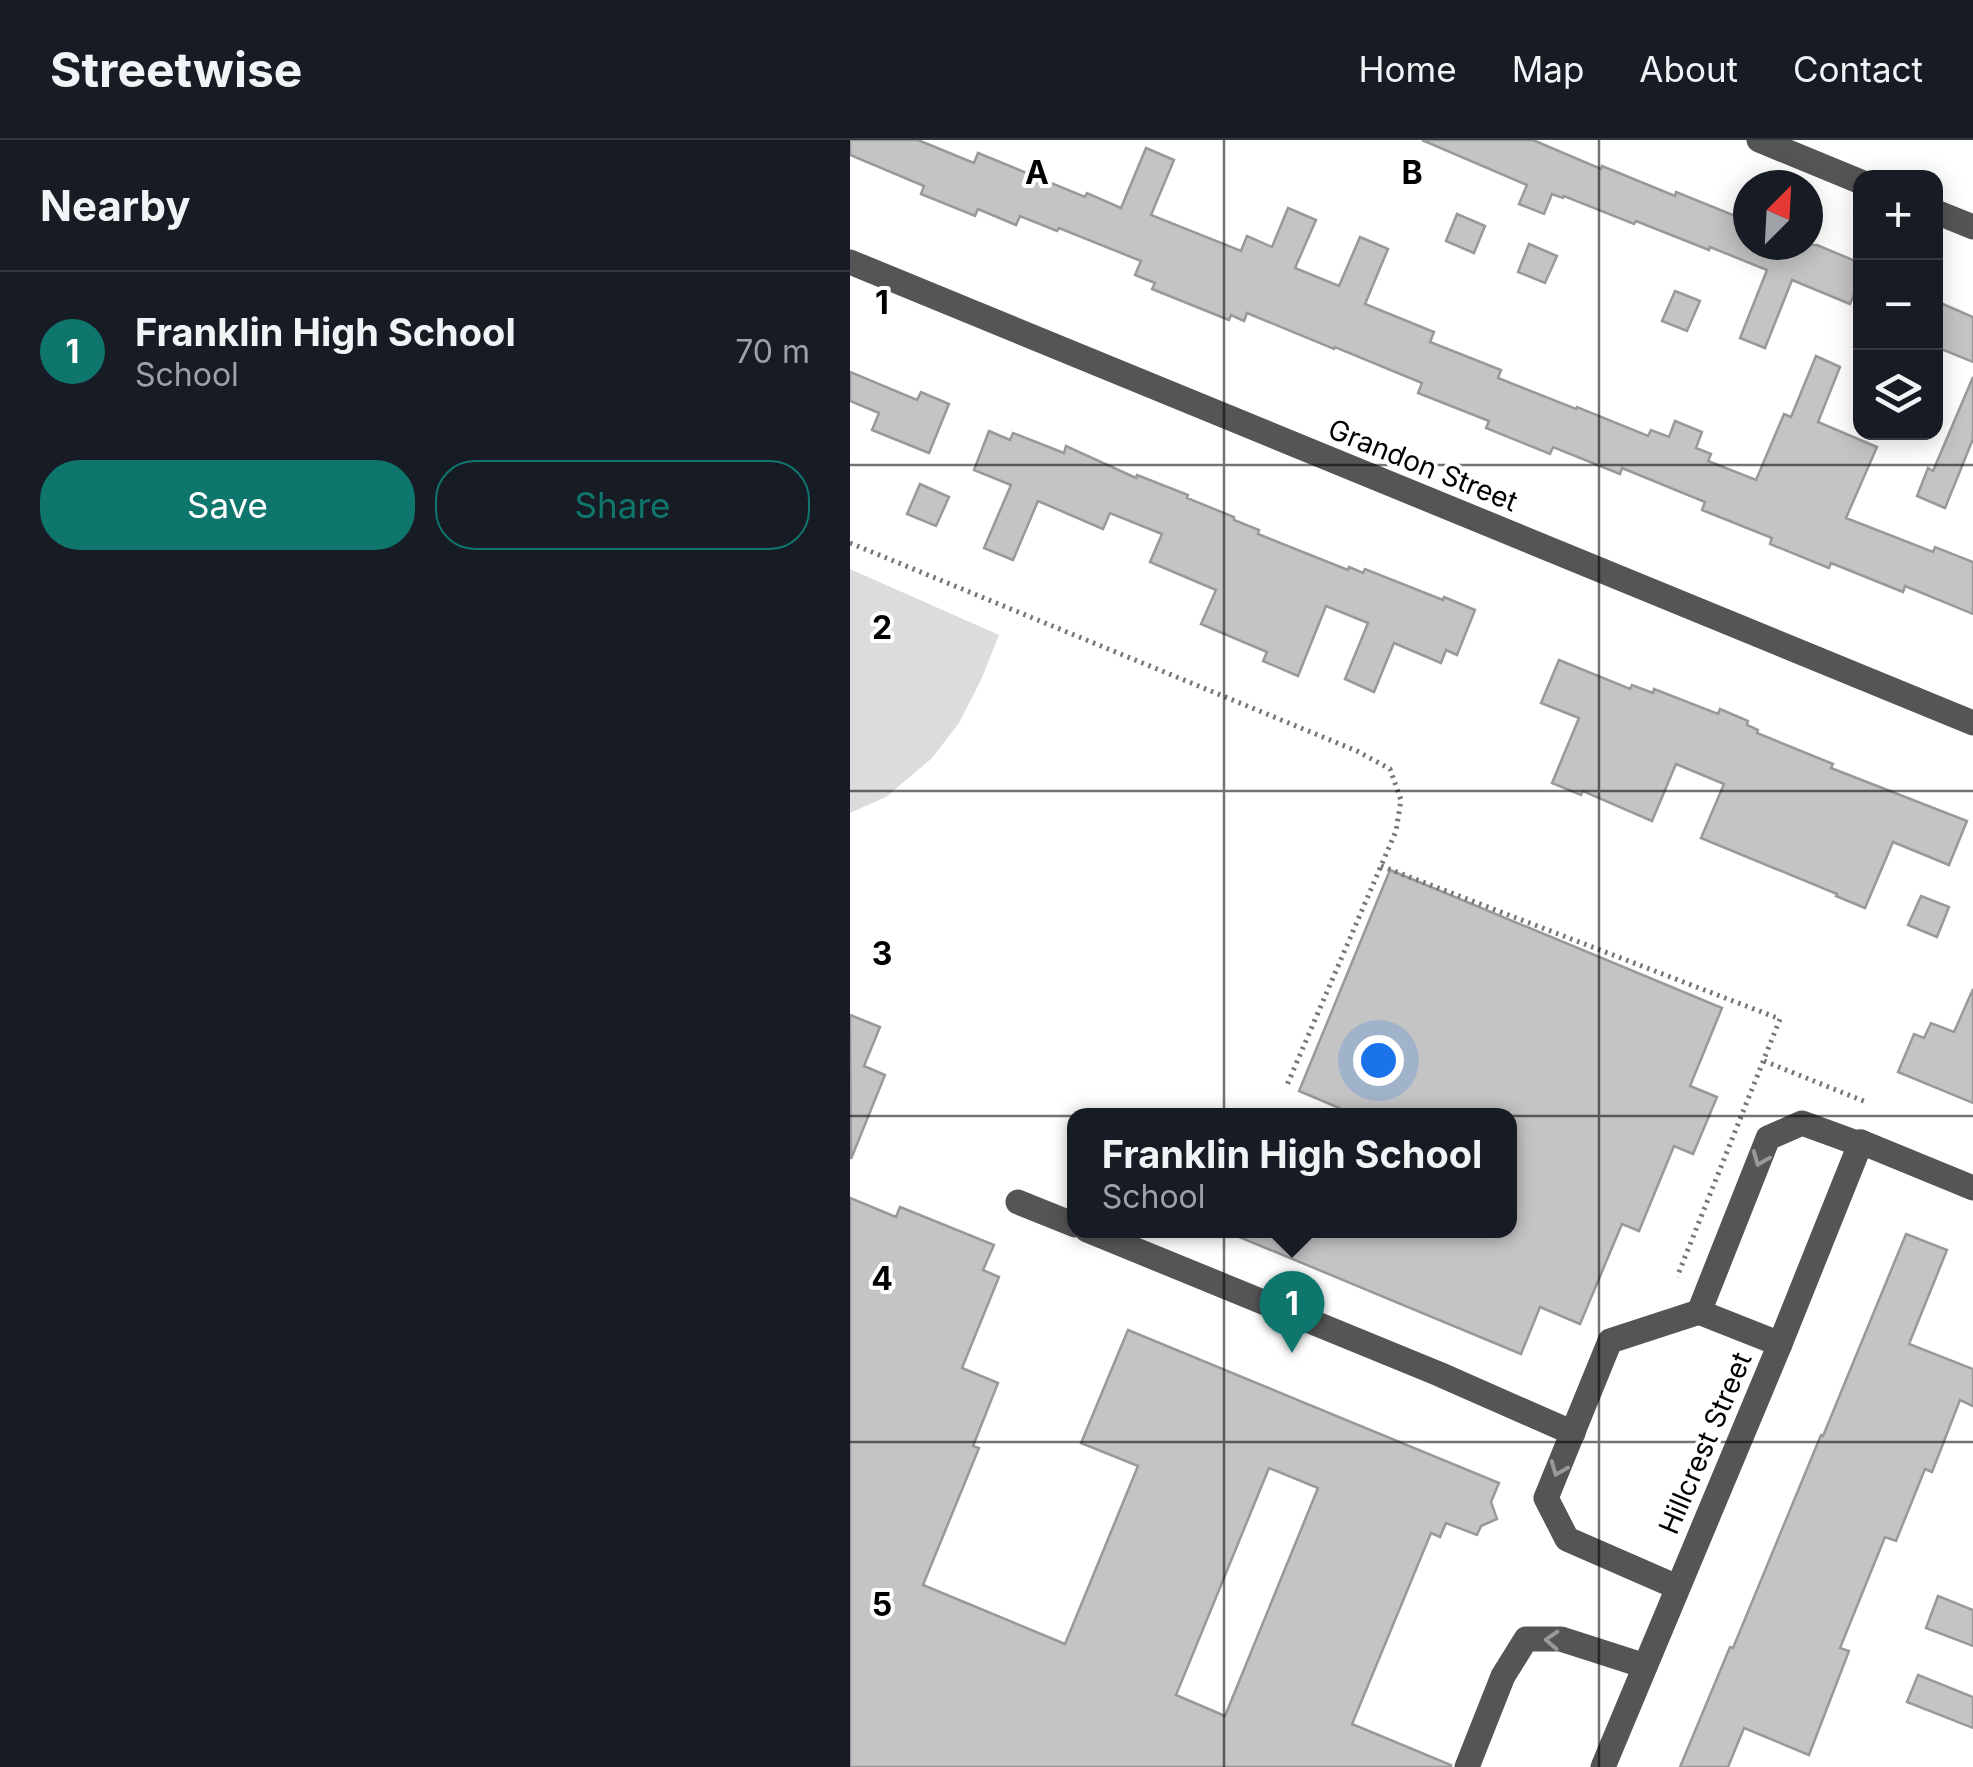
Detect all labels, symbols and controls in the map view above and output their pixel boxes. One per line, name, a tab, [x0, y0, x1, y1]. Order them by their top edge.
text: Streetwise	[50, 40, 302, 99]
text: Home	[1359, 48, 1457, 90]
text: Map	[1512, 48, 1584, 90]
text: About	[1639, 48, 1738, 90]
text: Contact	[1793, 48, 1923, 90]
text: A	[1025, 153, 1049, 192]
text: B	[1401, 153, 1423, 192]
north arrow	[1733, 170, 1823, 260]
map controls	[1853, 170, 1943, 440]
button: +	[1853, 170, 1943, 260]
text: Nearby	[40, 180, 191, 231]
button: −	[1853, 260, 1943, 350]
text: 1	[875, 283, 889, 322]
text: Franklin High School	[135, 309, 516, 355]
text: 1	[66, 332, 79, 371]
text: 70 m	[735, 332, 810, 371]
button: layers	[1853, 350, 1943, 440]
text: School	[135, 355, 239, 394]
street label: Grandon Street	[1323, 412, 1523, 518]
button: Save	[40, 460, 415, 550]
button: Share	[435, 460, 810, 550]
text: 2	[872, 608, 892, 647]
text: 3	[872, 934, 892, 973]
your location	[1353, 1035, 1404, 1086]
popup	[1067, 1108, 1517, 1238]
text: Franklin High School	[1102, 1131, 1482, 1177]
one-way arrow	[1751, 1150, 1771, 1167]
text: School	[1102, 1177, 1206, 1216]
text: 4	[871, 1259, 893, 1298]
pin: 1	[1260, 1270, 1324, 1353]
street label: Hillcrest Street	[1651, 1347, 1759, 1539]
one-way arrow	[1550, 1458, 1570, 1476]
text: 5	[872, 1585, 892, 1624]
one-way arrow	[1543, 1630, 1559, 1651]

